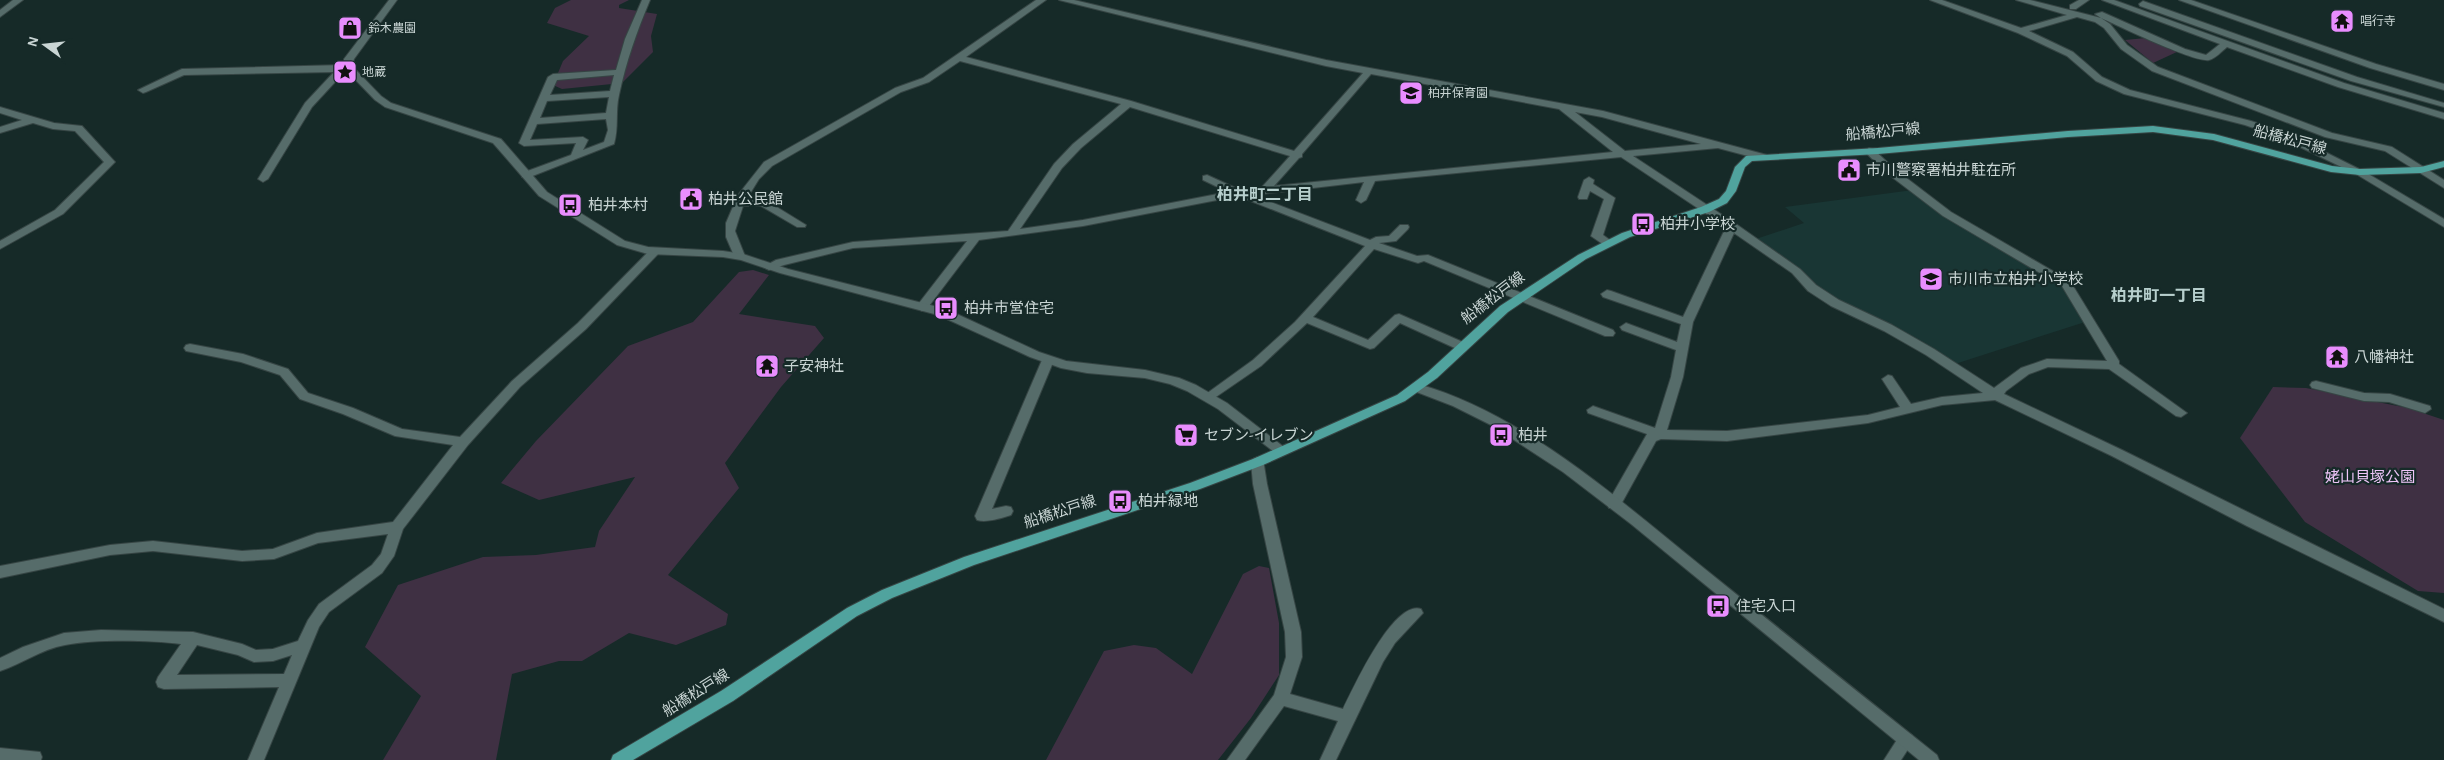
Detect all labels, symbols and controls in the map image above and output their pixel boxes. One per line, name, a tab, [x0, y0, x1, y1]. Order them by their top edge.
temple icon: 唱行寺	[2329, 8, 2355, 34]
place label: 唱行寺	[2360, 14, 2396, 27]
shop icon: 鈴木農園	[337, 15, 363, 41]
north arrow	[20, 20, 70, 70]
place label: 鈴木農園	[368, 22, 416, 34]
text: N	[25, 35, 41, 48]
place icon: 地蔵	[332, 59, 358, 85]
place label: 地蔵	[362, 66, 386, 78]
school or university icon: 柏井保育園	[1398, 80, 1424, 106]
place label: 柏井保育園	[1428, 86, 1488, 99]
street label: 船橋松戸線	[1845, 120, 1921, 143]
street label: 船橋松戸線	[2252, 122, 2328, 157]
public building icon: 市川警察署柏井駐在所	[1836, 157, 1862, 183]
place label: 市川警察署柏井駐在所	[1866, 161, 2016, 178]
district label: 柏井町二丁目	[1217, 185, 1313, 203]
public building icon: 柏井公民館	[678, 186, 704, 212]
place label: 柏井公民館	[708, 190, 783, 207]
bus stop icon: 柏井本村	[557, 192, 583, 218]
place label: 柏井本村	[588, 196, 648, 213]
bus stop icon: 柏井小学校	[1630, 211, 1656, 237]
place label: 柏井小学校	[1660, 215, 1735, 232]
school or university icon: 市川市立柏井小学校	[1918, 266, 1944, 292]
street label: 船橋松戸線	[1458, 269, 1527, 327]
place label: 市川市立柏井小学校	[1948, 270, 2083, 287]
district label: 柏井町一丁目	[2111, 286, 2207, 304]
bus stop icon: 柏井市営住宅	[933, 295, 959, 321]
place label: 柏井市営住宅	[964, 299, 1054, 316]
temple icon: 八幡神社	[2324, 344, 2350, 370]
place label: 八幡神社	[2354, 349, 2414, 365]
temple icon: 子安神社	[754, 353, 780, 379]
place label: 子安神社	[784, 358, 844, 374]
supermarket icon: セブン-イレブン	[1173, 422, 1199, 448]
bus stop icon: 柏井	[1488, 422, 1514, 448]
place label: 柏井	[1518, 426, 1548, 443]
place label: セブン-イレブン	[1204, 427, 1314, 443]
park label: 姥山貝塚公園	[2325, 469, 2415, 485]
bus stop icon: 柏井緑地	[1107, 488, 1133, 514]
street label: 船橋松戸線	[1022, 492, 1098, 531]
place label: 柏井緑地	[1138, 492, 1198, 509]
bus stop icon: 住宅入口	[1705, 593, 1731, 619]
place label: 住宅入口	[1736, 598, 1796, 614]
street label: 船橋松戸線	[660, 666, 732, 719]

